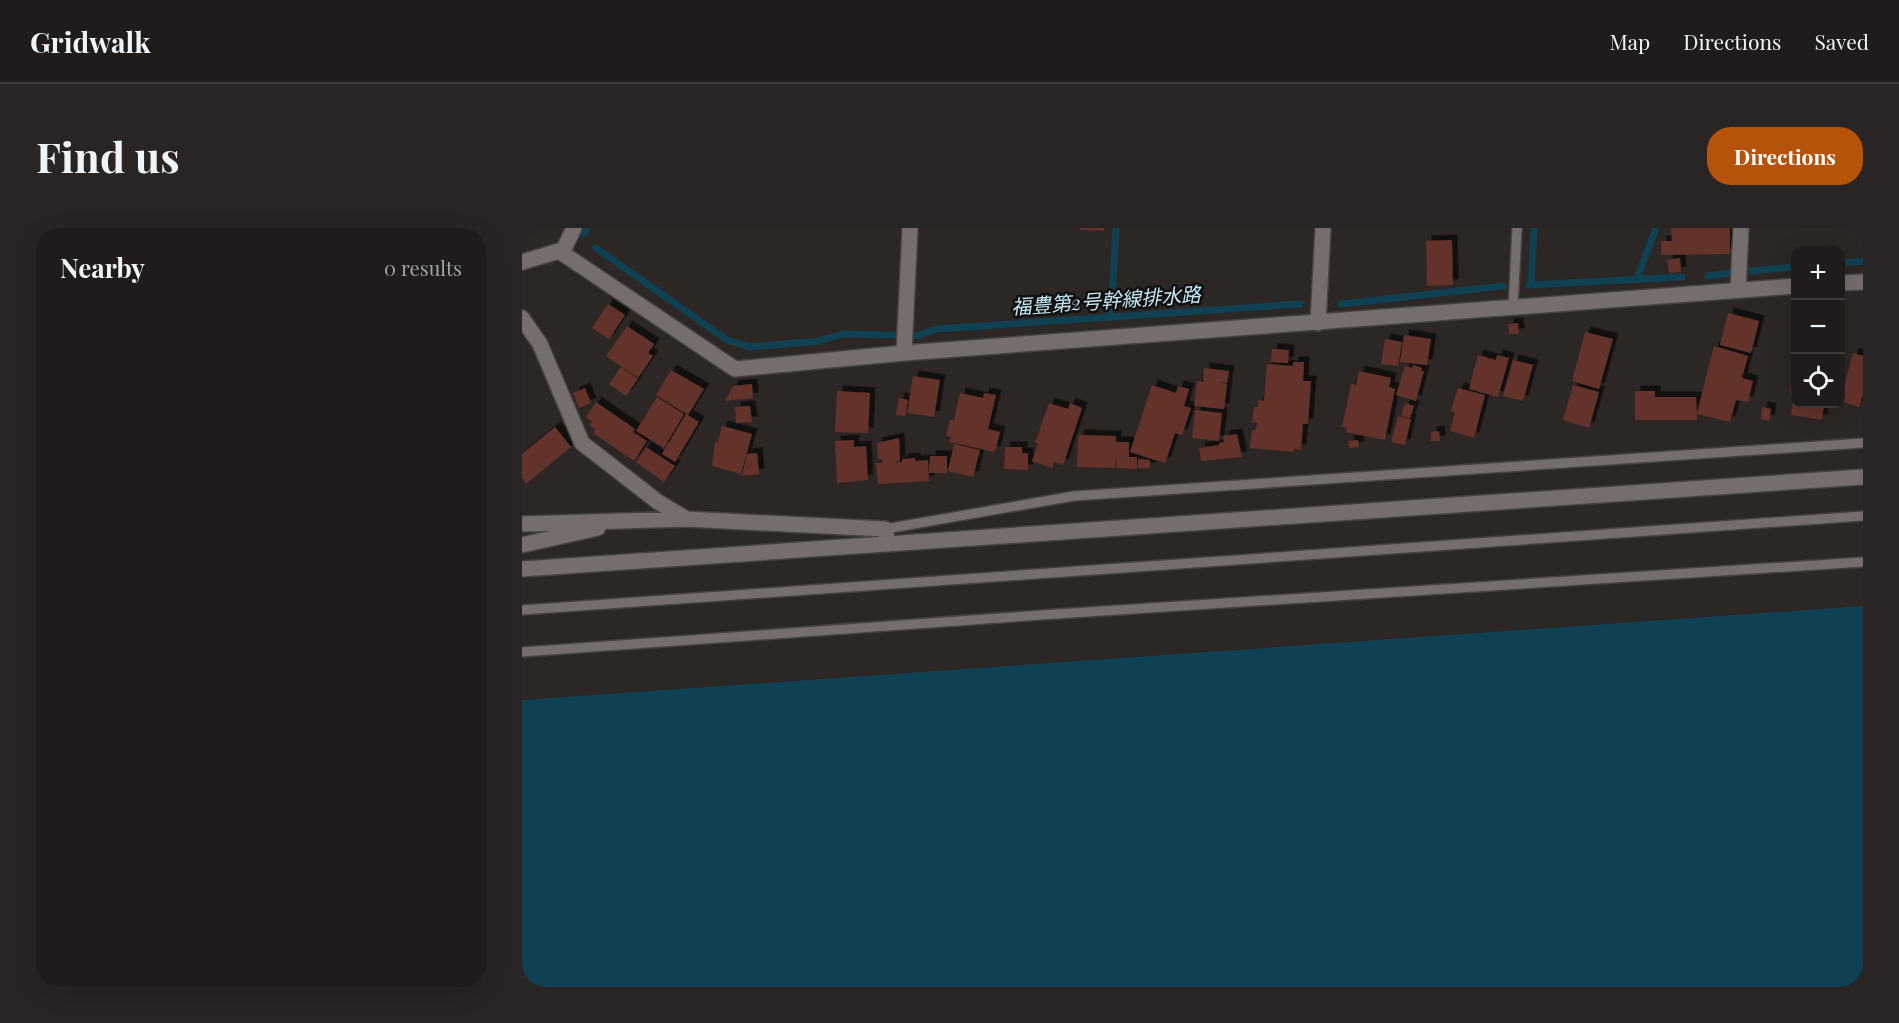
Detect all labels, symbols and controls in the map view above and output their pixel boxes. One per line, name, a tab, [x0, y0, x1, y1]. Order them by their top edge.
text: Gridwalk	[30, 23, 151, 60]
text: Map	[1609, 27, 1650, 55]
text: Directions	[1683, 27, 1781, 55]
text: Saved	[1814, 27, 1869, 55]
button: Directions	[1707, 127, 1863, 185]
text: Find us	[36, 128, 180, 184]
map controls	[1791, 246, 1845, 408]
button: +	[1791, 246, 1845, 300]
text: Nearby	[60, 250, 145, 285]
text: 0 results	[384, 254, 462, 281]
water label: 福豊第2号幹線排水路	[1010, 279, 1204, 320]
button: −	[1791, 300, 1845, 354]
button: locate	[1791, 354, 1845, 408]

